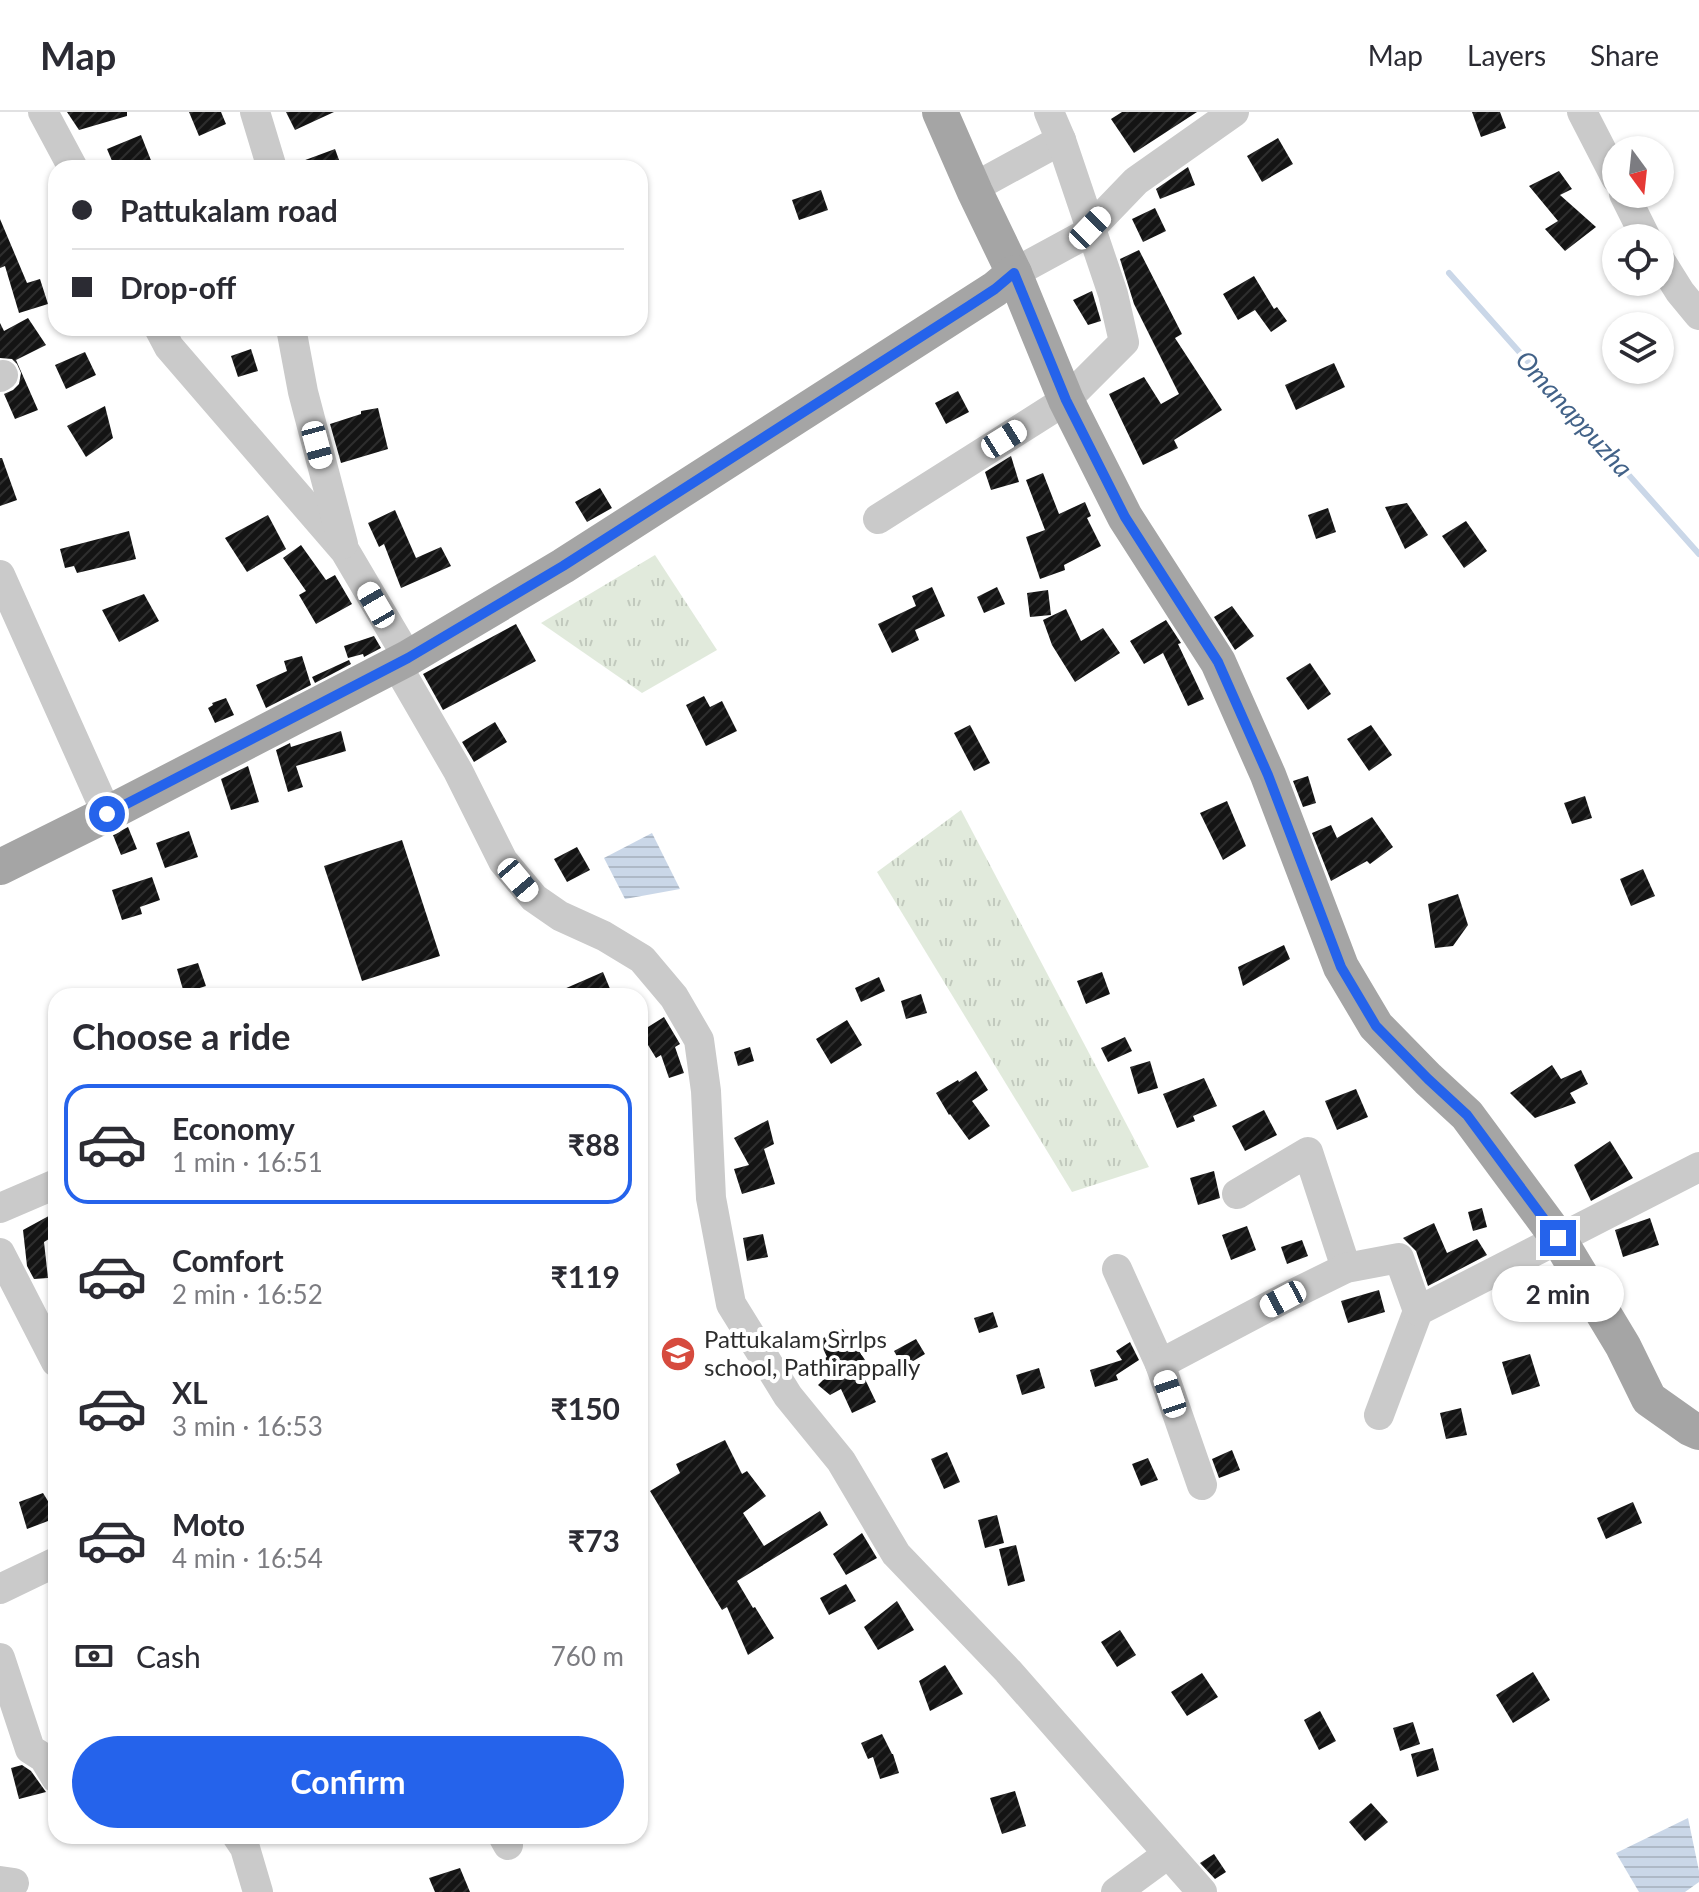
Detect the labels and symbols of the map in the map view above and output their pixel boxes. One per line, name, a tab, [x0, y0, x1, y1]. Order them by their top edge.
north arrow	[1602, 136, 1674, 208]
car	[1065, 202, 1115, 254]
water label: Omanappuzha	[1510, 343, 1640, 483]
car	[977, 416, 1031, 462]
car	[299, 419, 335, 471]
car	[354, 578, 398, 632]
route start	[89, 796, 125, 832]
car	[493, 854, 543, 906]
route end	[1540, 1220, 1576, 1256]
callout: 2 min	[1492, 1266, 1624, 1322]
car	[1256, 1277, 1310, 1321]
place label: Pattukalam Srrlps school, Pathirappally	[704, 1324, 921, 1381]
school or university icon: Pattukalam Srrlps school, Pathirappally	[659, 1335, 697, 1373]
car	[1151, 1367, 1189, 1421]

